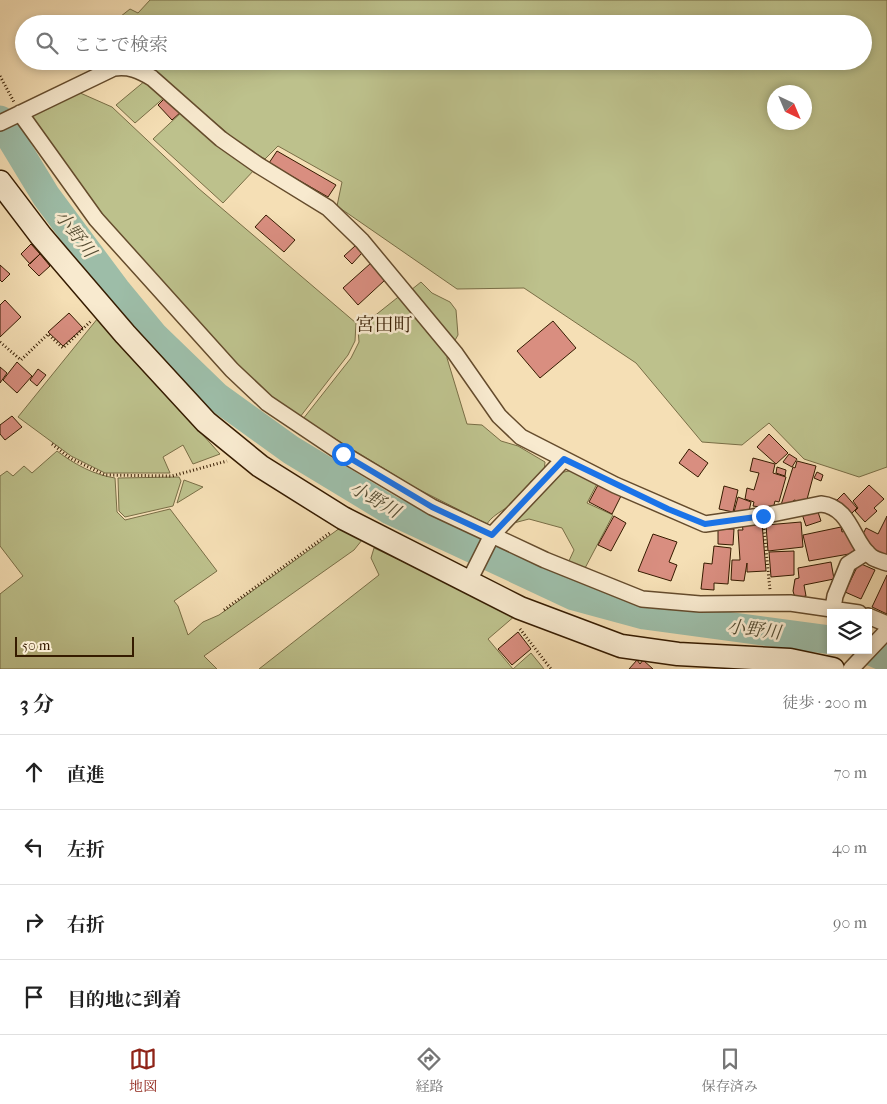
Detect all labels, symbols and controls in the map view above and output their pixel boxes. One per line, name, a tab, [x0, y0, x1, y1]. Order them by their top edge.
search box	[15, 15, 872, 70]
icon: search	[33, 29, 61, 57]
text: ここで検索	[73, 34, 168, 56]
north arrow	[767, 85, 812, 130]
water label: 小野川	[50, 206, 101, 263]
district label: 宮田町	[355, 314, 413, 336]
route start	[332, 443, 355, 466]
water label: 小野川	[346, 477, 405, 524]
route end	[752, 505, 775, 528]
map controls	[827, 609, 872, 654]
button: layers	[827, 609, 872, 654]
water label: 小野川	[726, 616, 784, 644]
scale bar	[15, 634, 134, 657]
text: 50 m	[22, 637, 50, 654]
text: 3 分	[20, 692, 54, 716]
text: 徒歩 · 200 m	[782, 693, 867, 712]
icon: ahead	[20, 758, 48, 786]
text: 70 m	[834, 763, 867, 782]
text: 直進	[67, 764, 105, 786]
icon: left	[20, 833, 48, 861]
text: 40 m	[832, 838, 867, 857]
text: 左折	[67, 839, 105, 861]
icon: right	[20, 908, 48, 936]
text: 90 m	[833, 913, 867, 932]
text: 右折	[67, 914, 105, 936]
icon: arrive	[20, 983, 48, 1011]
text: 目的地に到着	[67, 989, 181, 1011]
tab: 地図	[129, 1045, 157, 1095]
tab: 経路	[415, 1045, 443, 1095]
tab: 保存済み	[702, 1045, 758, 1095]

